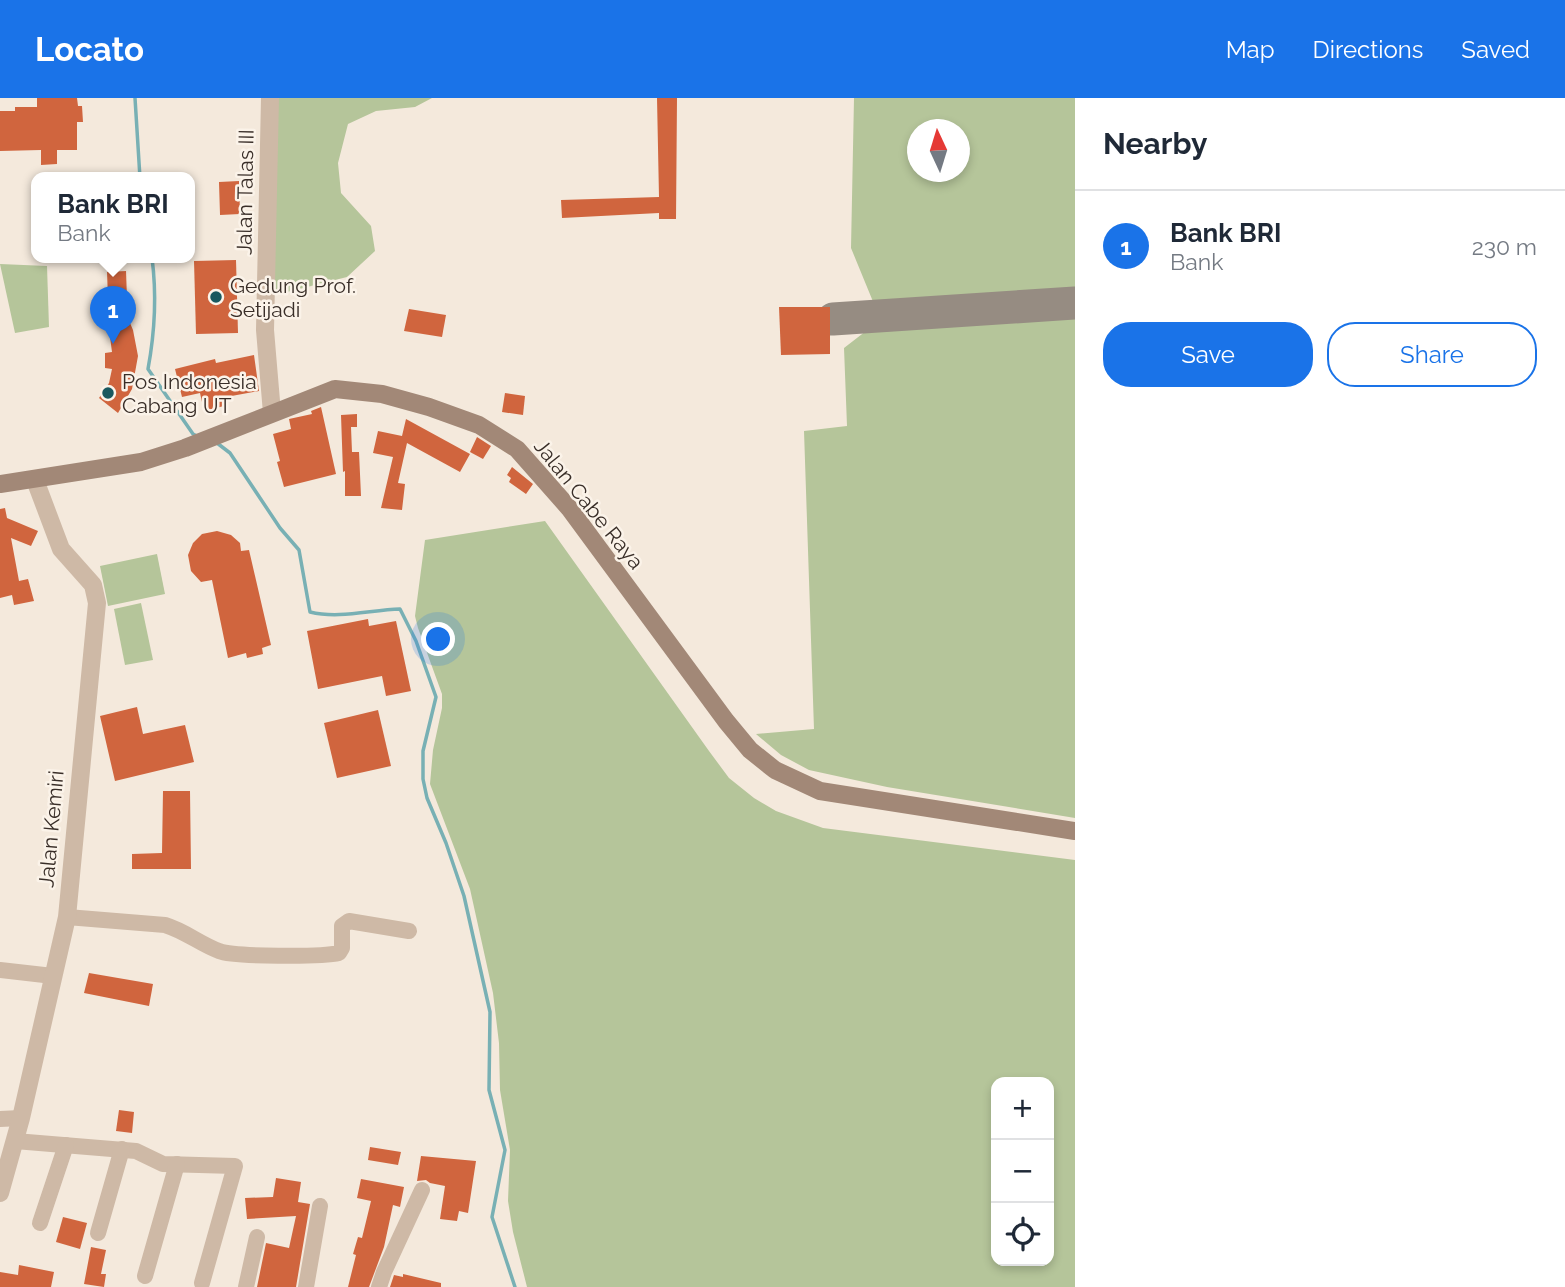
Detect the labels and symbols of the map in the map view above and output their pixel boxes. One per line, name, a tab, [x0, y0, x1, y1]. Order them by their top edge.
north arrow	[907, 119, 970, 182]
street label: Jalan Talas III	[231, 129, 259, 255]
place label: Gedung Prof. Setijadi	[230, 273, 356, 322]
pin: 1	[90, 286, 136, 344]
marker: Gedung Prof. Setijadi	[208, 289, 224, 305]
place label: Pos Indonesia Cabang UT	[122, 369, 257, 418]
marker: Pos Indonesia Cabang UT	[100, 385, 116, 401]
street label: Jalan Cabe Raya	[529, 434, 649, 574]
your location	[421, 622, 455, 656]
street label: Jalan Kemiri	[33, 770, 69, 888]

